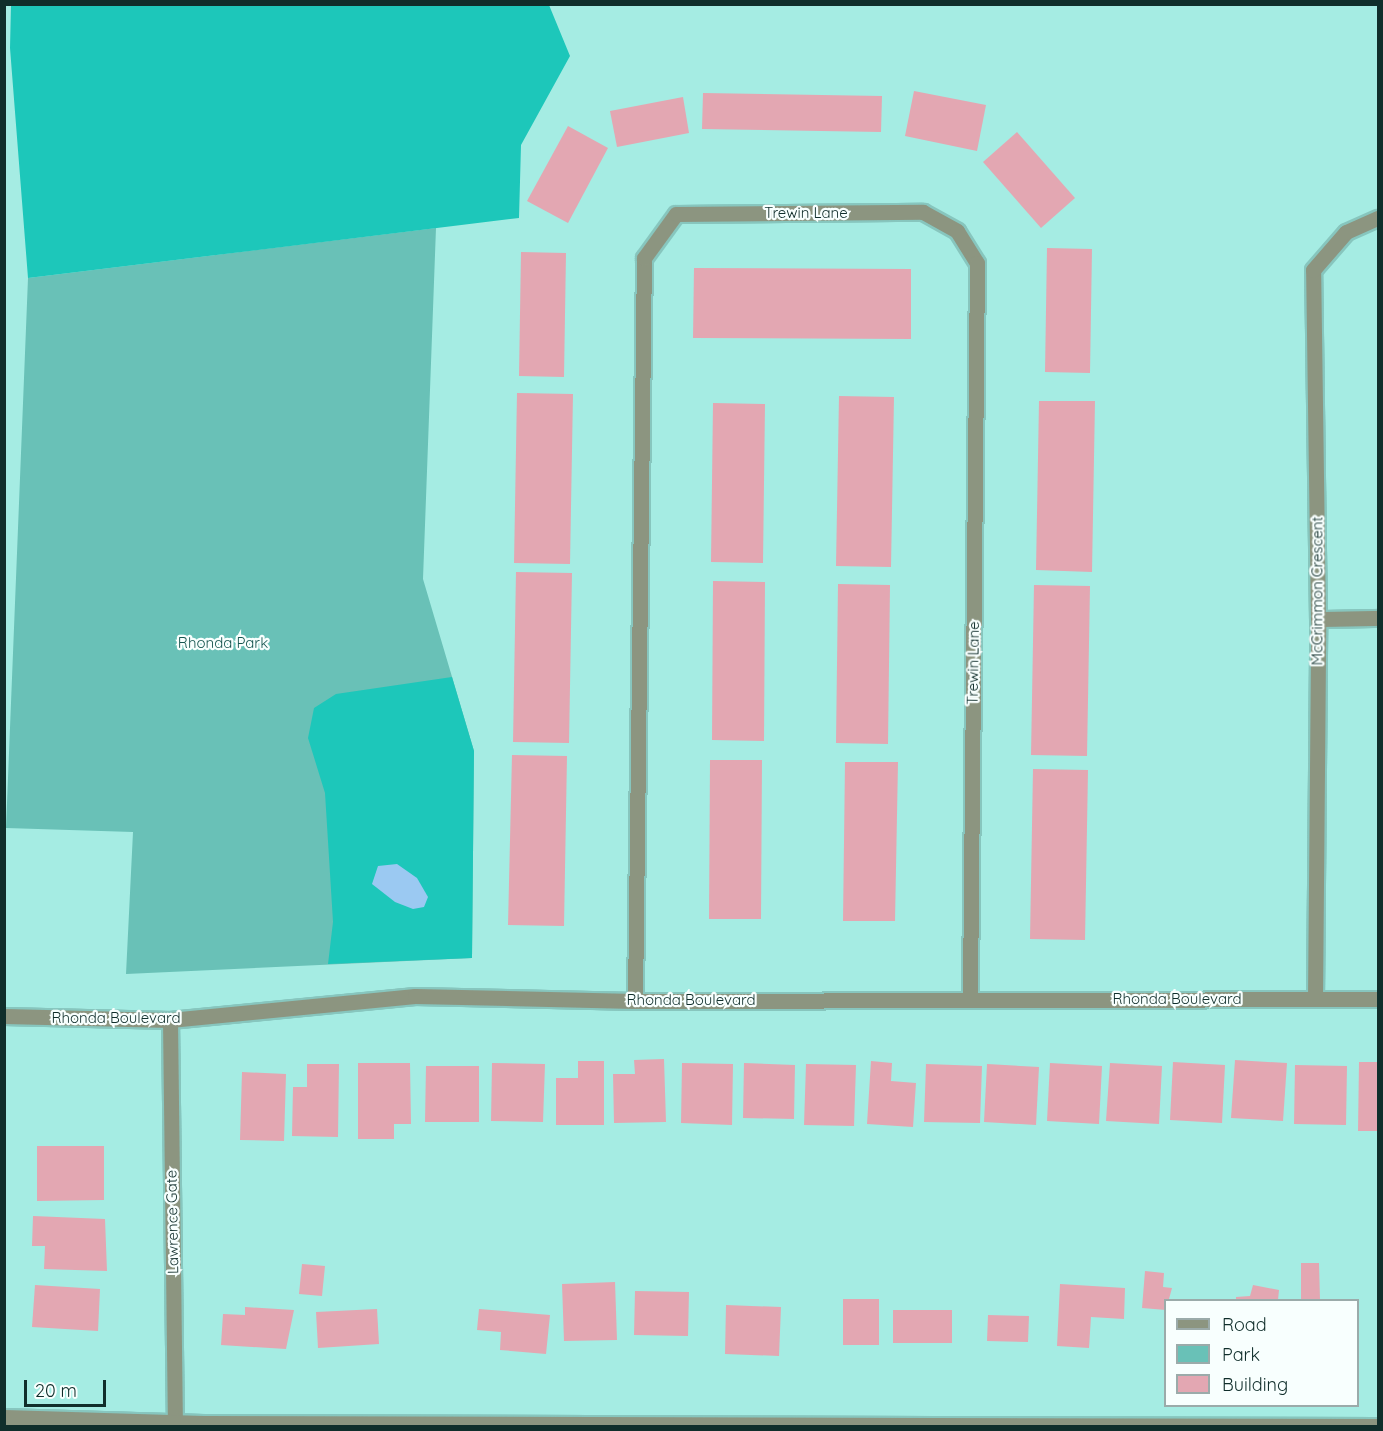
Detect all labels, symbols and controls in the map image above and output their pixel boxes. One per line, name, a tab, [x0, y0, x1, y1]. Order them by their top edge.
street label: Trewin Lane	[764, 204, 848, 222]
street label: McCrimmon Crescent	[1308, 517, 1326, 665]
street label: Trewin Lane	[963, 621, 983, 705]
park label: Rhonda Park	[178, 634, 268, 652]
street label: Rhonda Boulevard	[1112, 990, 1242, 1008]
street label: Rhonda Boulevard	[626, 991, 756, 1009]
street label: Rhonda Boulevard	[51, 1009, 181, 1027]
street label: Lawrence Gate	[162, 1170, 182, 1274]
legend	[1164, 1299, 1359, 1407]
text: Road	[1222, 1313, 1267, 1336]
text: Park	[1222, 1343, 1260, 1366]
scale bar	[27, 1368, 110, 1406]
text: Building	[1222, 1373, 1288, 1396]
text: 20 m	[35, 1379, 77, 1402]

